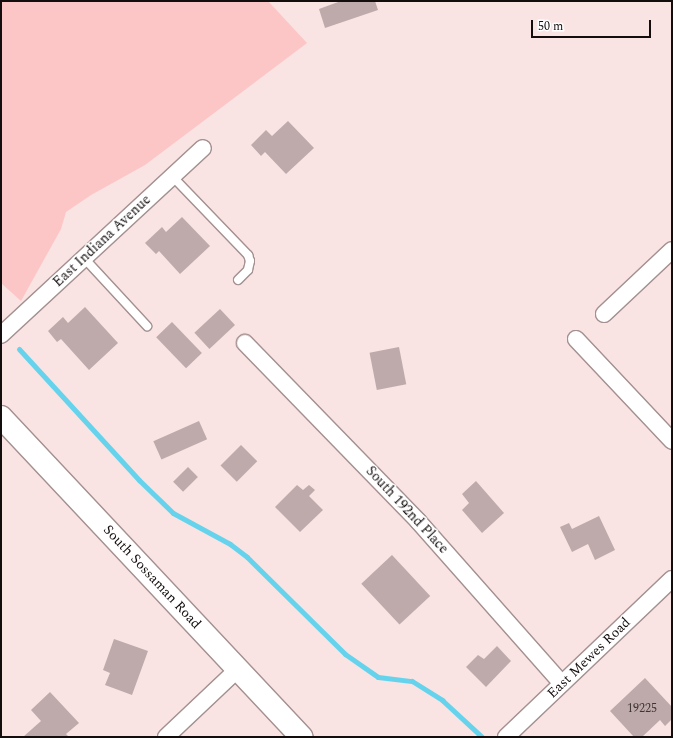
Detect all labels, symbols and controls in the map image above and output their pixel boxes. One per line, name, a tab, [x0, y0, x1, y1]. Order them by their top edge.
scale bar	[533, 12, 653, 38]
text: 50 m	[538, 17, 563, 36]
street label: East Indiana Avenue	[50, 191, 154, 291]
street label: South 192nd Place	[362, 463, 452, 557]
street label: South Sossaman Road	[100, 522, 204, 632]
street label: East Mewes Road	[544, 614, 634, 702]
house number: 19225	[627, 702, 657, 716]

